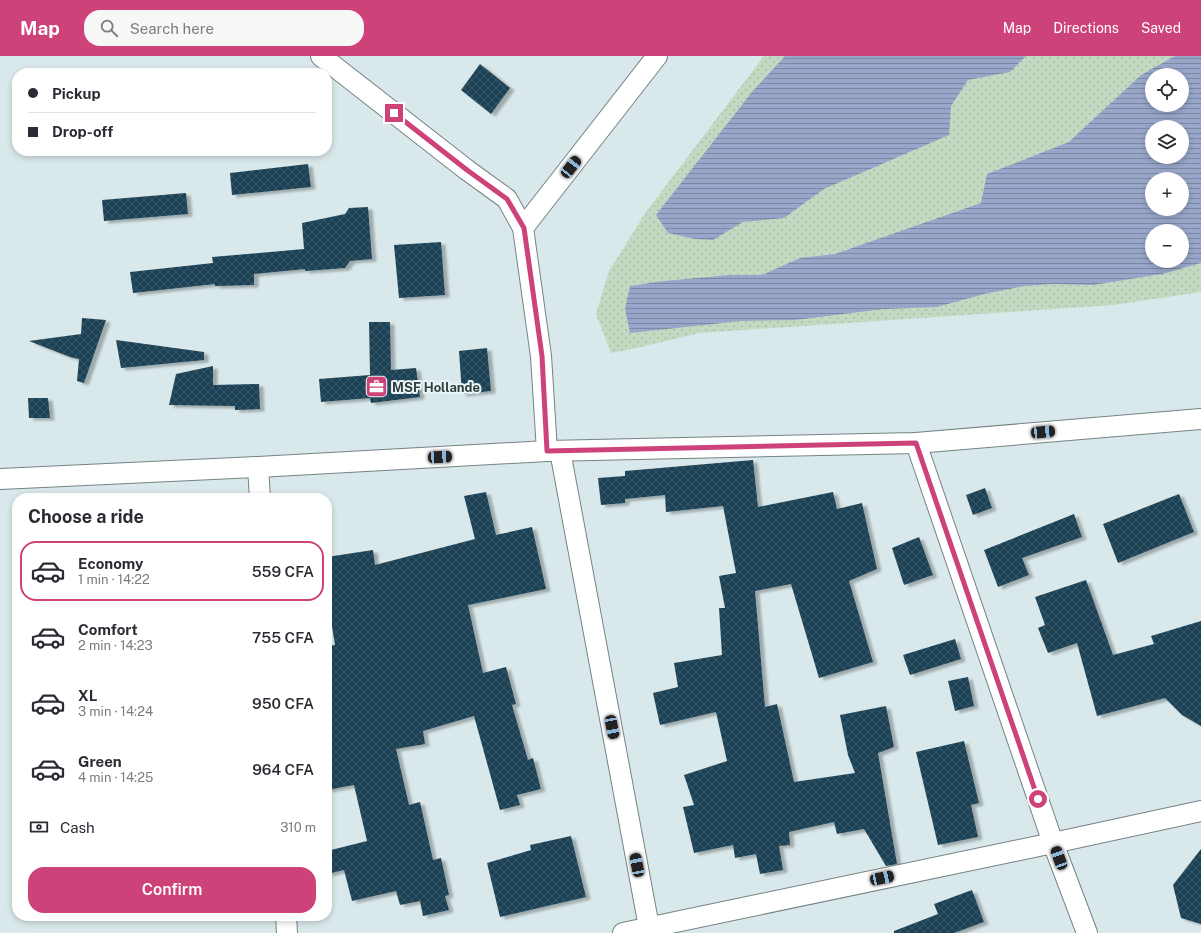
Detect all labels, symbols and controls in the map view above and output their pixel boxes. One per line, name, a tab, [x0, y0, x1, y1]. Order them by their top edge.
search box	[84, 10, 364, 46]
text: Map	[20, 17, 60, 39]
icon: search	[98, 17, 120, 39]
text: Search here	[130, 20, 214, 37]
text: Map	[1003, 20, 1031, 36]
text: Directions	[1053, 20, 1119, 36]
text: Saved	[1141, 20, 1181, 36]
map controls	[1145, 68, 1189, 268]
button: locate	[1145, 68, 1189, 112]
text: Pickup	[52, 85, 101, 102]
route end	[385, 104, 403, 122]
button: layers	[1145, 120, 1189, 164]
text: Drop-off	[52, 123, 113, 140]
car	[559, 154, 583, 180]
button: +	[1145, 172, 1189, 216]
button: −	[1145, 224, 1189, 268]
office icon: MSF Hollande	[363, 374, 389, 400]
place label: MSF Hollande	[392, 380, 480, 395]
car	[1031, 425, 1055, 439]
car	[428, 450, 452, 464]
text: Choose a ride	[28, 506, 144, 527]
icon: car	[30, 553, 66, 589]
text: Economy	[78, 555, 143, 572]
text: 559 CFA	[252, 563, 314, 580]
text: 1 min · 14:22	[78, 572, 150, 587]
icon: car	[30, 619, 66, 655]
text: Comfort	[78, 621, 138, 638]
text: 755 CFA	[252, 629, 314, 646]
text: 2 min · 14:23	[78, 638, 153, 653]
icon: car	[30, 685, 66, 721]
text: XL	[78, 687, 97, 704]
text: 950 CFA	[252, 695, 314, 712]
text: 3 min · 14:24	[78, 704, 153, 719]
car	[604, 714, 620, 740]
icon: car	[30, 751, 66, 787]
text: Green	[78, 753, 122, 770]
text: 964 CFA	[252, 761, 314, 778]
text: 4 min · 14:25	[78, 770, 153, 785]
route start	[1029, 790, 1047, 808]
icon: cash	[28, 816, 50, 838]
text: Cash	[60, 819, 95, 836]
text: 310 m	[280, 820, 316, 835]
car	[1049, 845, 1069, 871]
car	[629, 852, 645, 878]
button: Confirm	[28, 867, 316, 913]
car	[869, 870, 895, 886]

